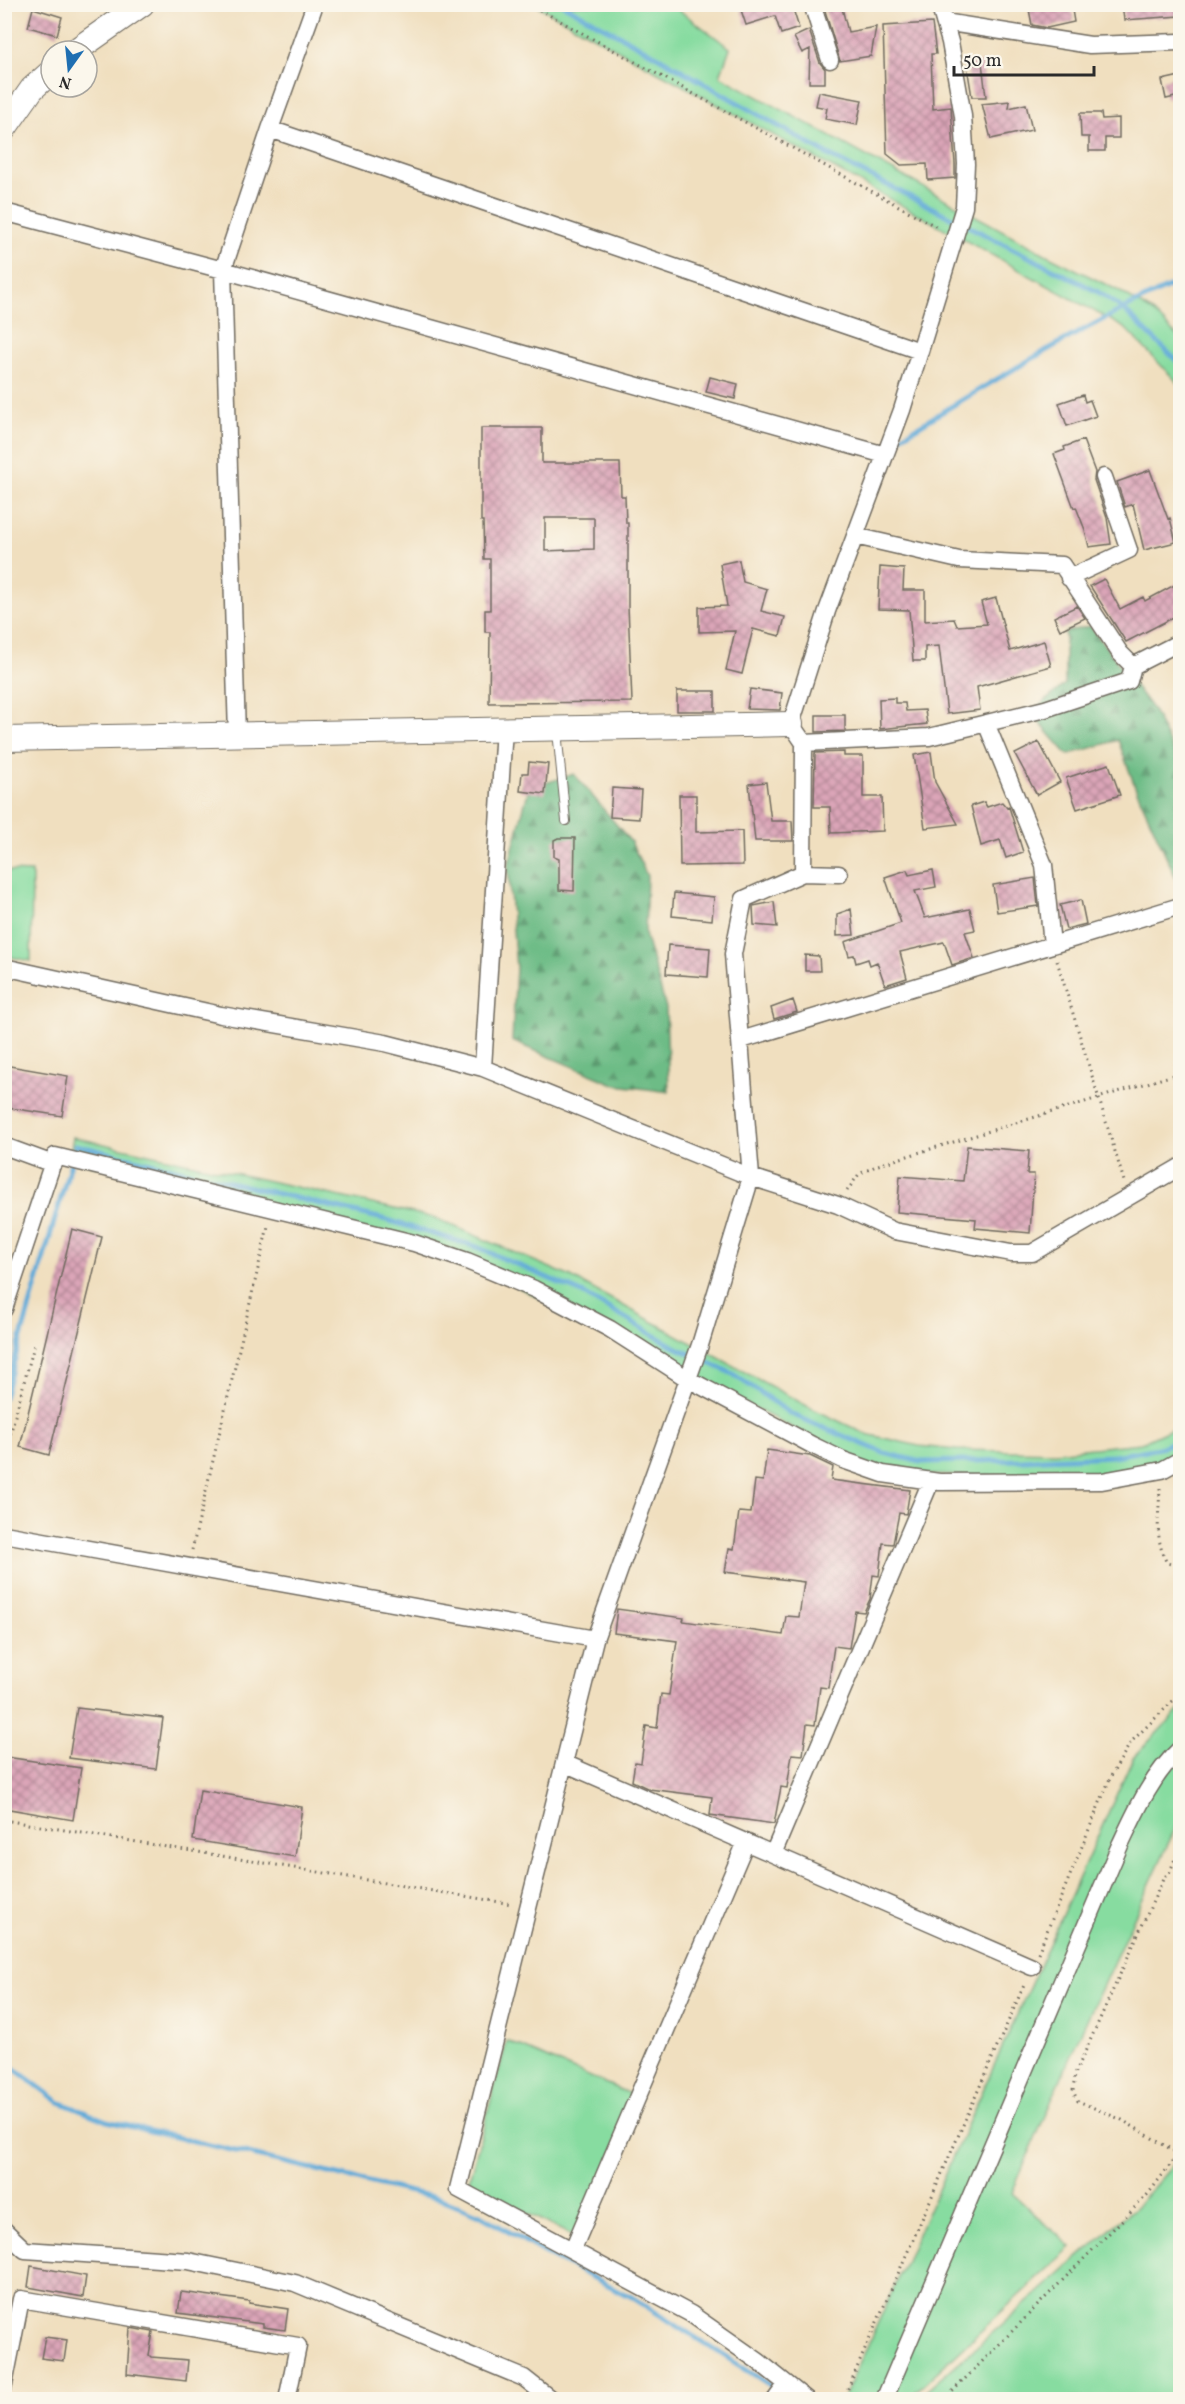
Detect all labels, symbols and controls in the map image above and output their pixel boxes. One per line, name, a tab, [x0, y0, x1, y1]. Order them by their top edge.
north arrow	[39, 39, 99, 99]
scale bar	[954, 39, 1094, 77]
text: 50 m	[963, 49, 1002, 74]
text: N	[57, 69, 74, 94]

